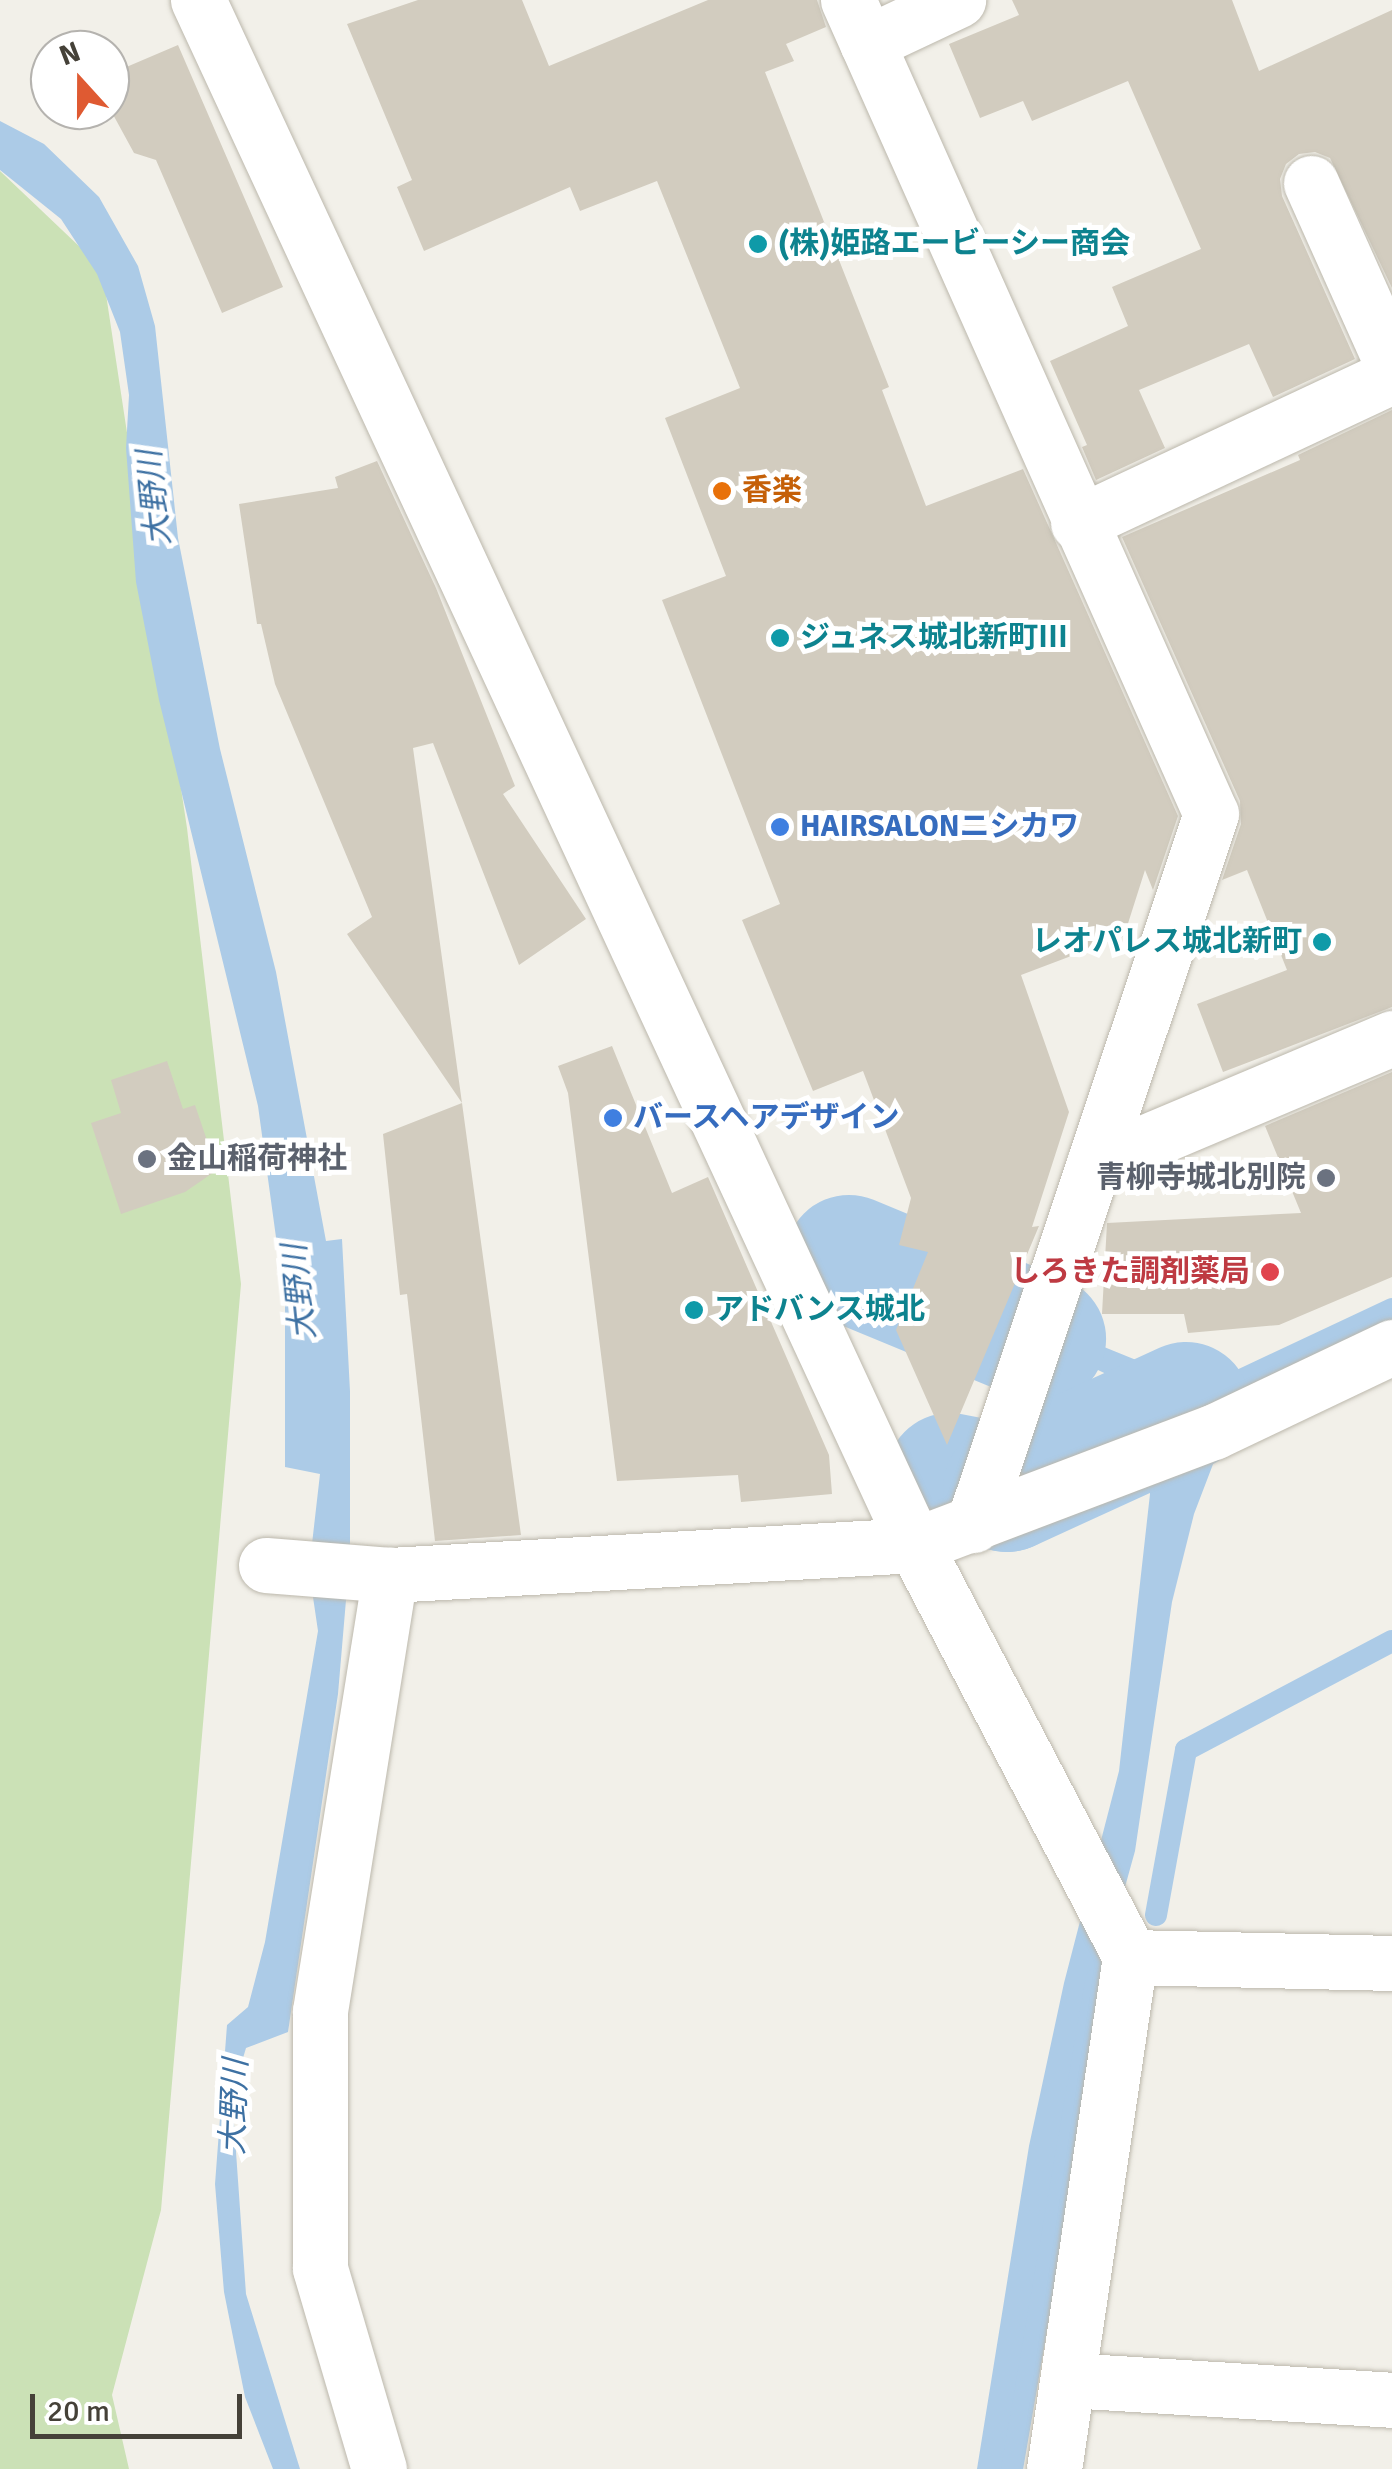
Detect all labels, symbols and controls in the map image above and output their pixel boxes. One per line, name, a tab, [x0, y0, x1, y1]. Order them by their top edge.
north arrow	[30, 30, 130, 130]
text: N	[55, 35, 85, 73]
place label: (株)姫路エービーシー商会	[778, 226, 1130, 262]
marker: (株)姫路エービーシー商会	[747, 233, 769, 255]
water label: 大野川	[131, 448, 179, 548]
place label: 香楽	[742, 473, 802, 509]
marker: 香楽	[711, 480, 733, 502]
place label: ジュネス城北新町Ⅲ	[800, 620, 1070, 656]
marker: ジュネス城北新町Ⅲ	[769, 627, 791, 649]
place label: HAIRSALONニシカワ	[800, 809, 1080, 845]
marker: HAIRSALONニシカワ	[769, 816, 791, 838]
place label: レオパレス城北新町	[1032, 924, 1302, 960]
marker: レオパレス城北新町	[1311, 931, 1333, 953]
place label: バースヘアデザイン	[633, 1100, 903, 1136]
marker: バースヘアデザイン	[602, 1107, 624, 1129]
place label: 金山稲荷神社	[167, 1141, 347, 1177]
marker: 金山稲荷神社	[136, 1148, 158, 1170]
place label: 青柳寺城北別院	[1096, 1160, 1306, 1196]
marker: 青柳寺城北別院	[1315, 1167, 1337, 1189]
water label: 大野川	[276, 1242, 324, 1342]
place label: しろきた調剤薬局	[1010, 1254, 1250, 1290]
marker: しろきた調剤薬局	[1259, 1261, 1281, 1283]
place label: アドバンス城北	[714, 1292, 924, 1328]
marker: アドバンス城北	[683, 1299, 705, 1321]
water label: 大野川	[214, 2058, 256, 2156]
scale bar	[35, 2374, 248, 2436]
text: 20 m	[47, 2393, 110, 2430]

